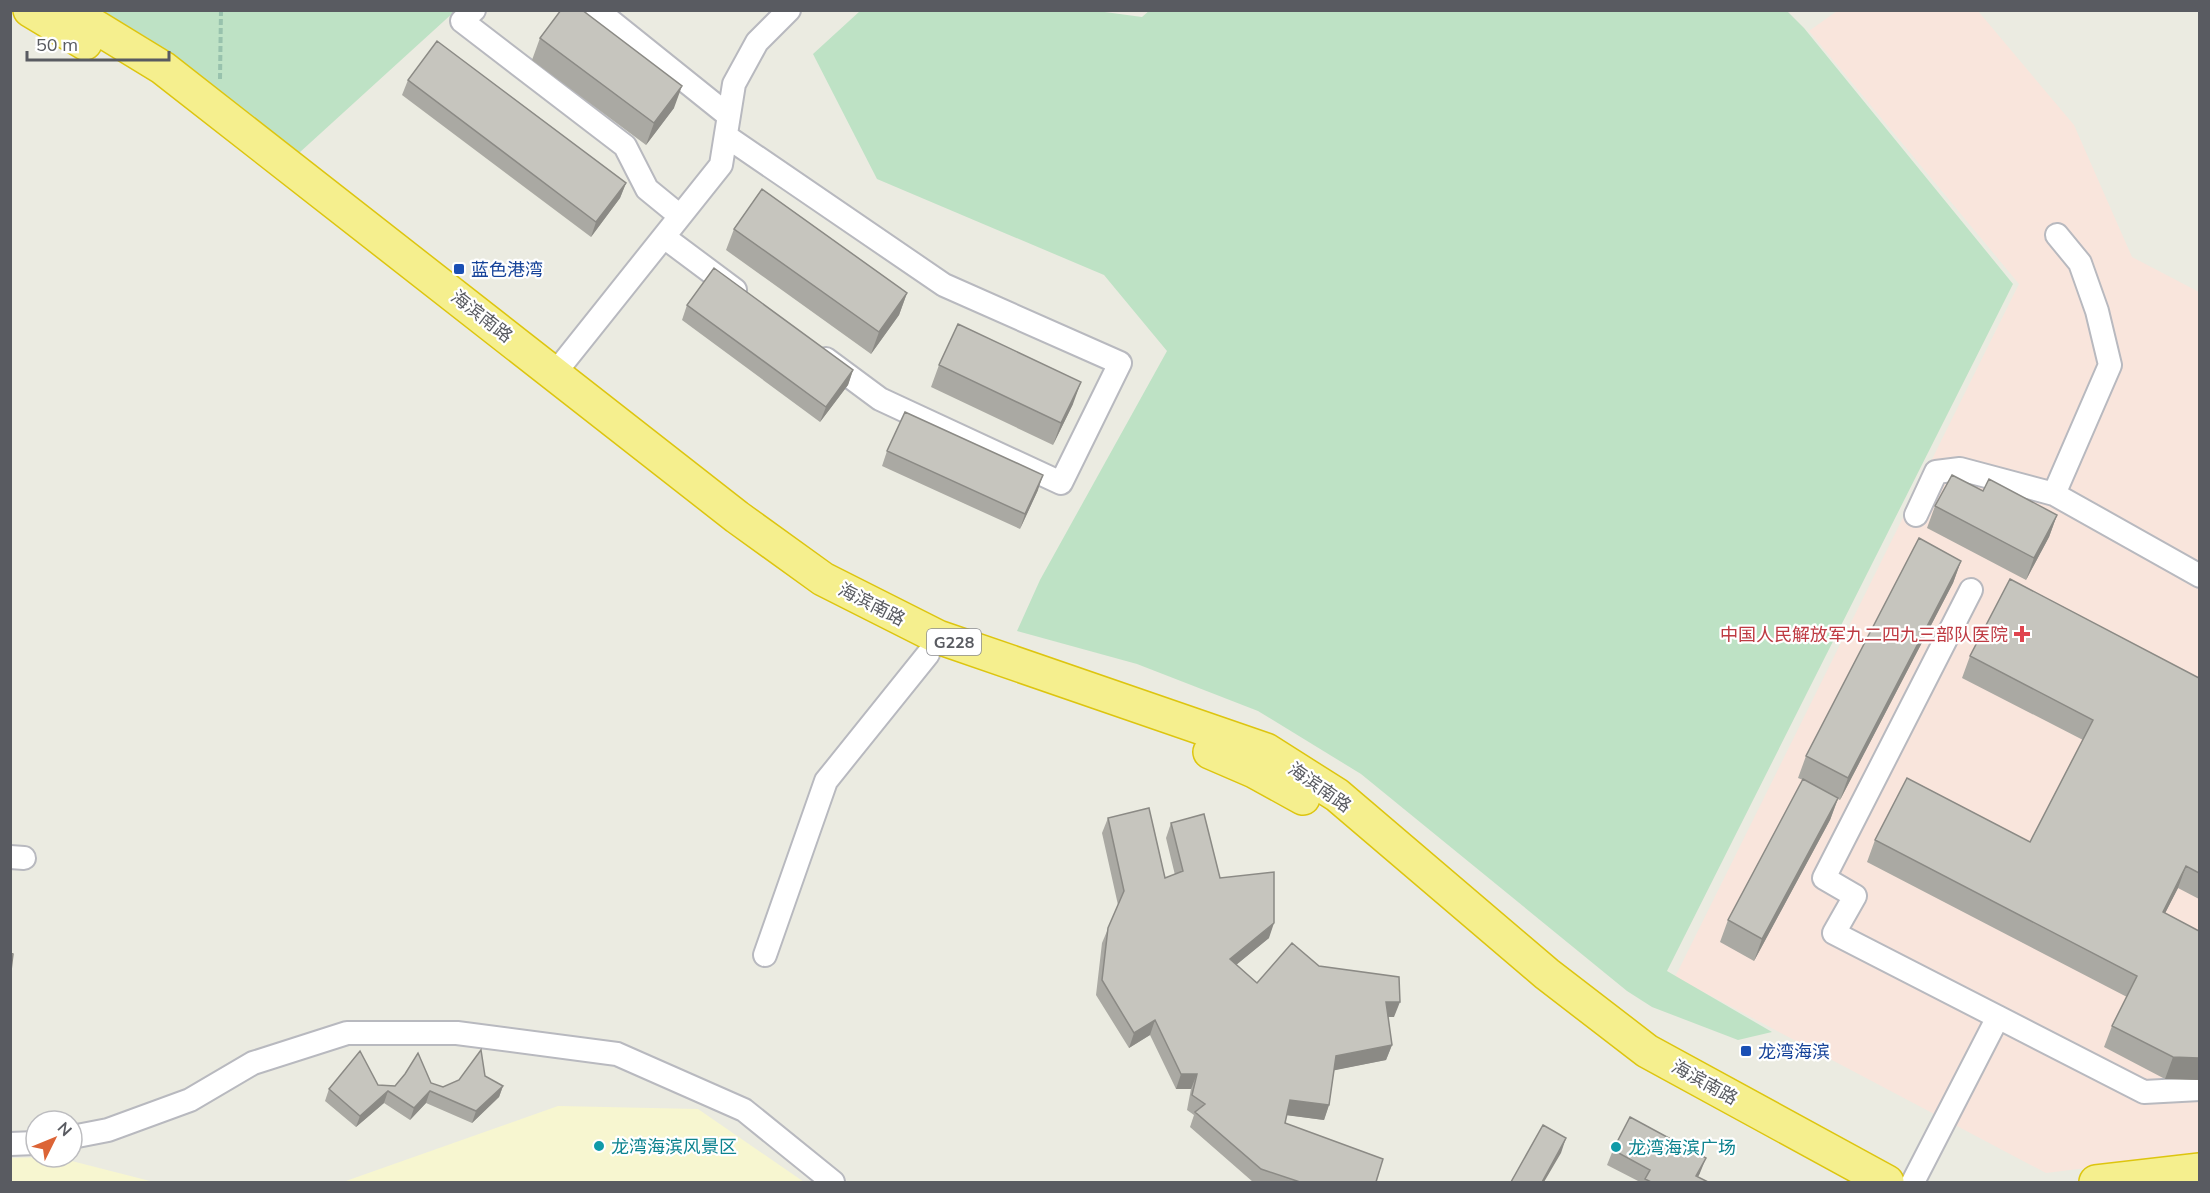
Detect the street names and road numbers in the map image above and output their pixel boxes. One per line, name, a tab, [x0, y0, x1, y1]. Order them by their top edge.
street label: 海滨南路	[447, 285, 517, 347]
street label: 海滨南路	[835, 577, 909, 631]
road number: G228	[927, 629, 981, 655]
street label: 海滨南路	[1284, 757, 1356, 817]
street label: 海滨南路	[1668, 1054, 1742, 1110]

